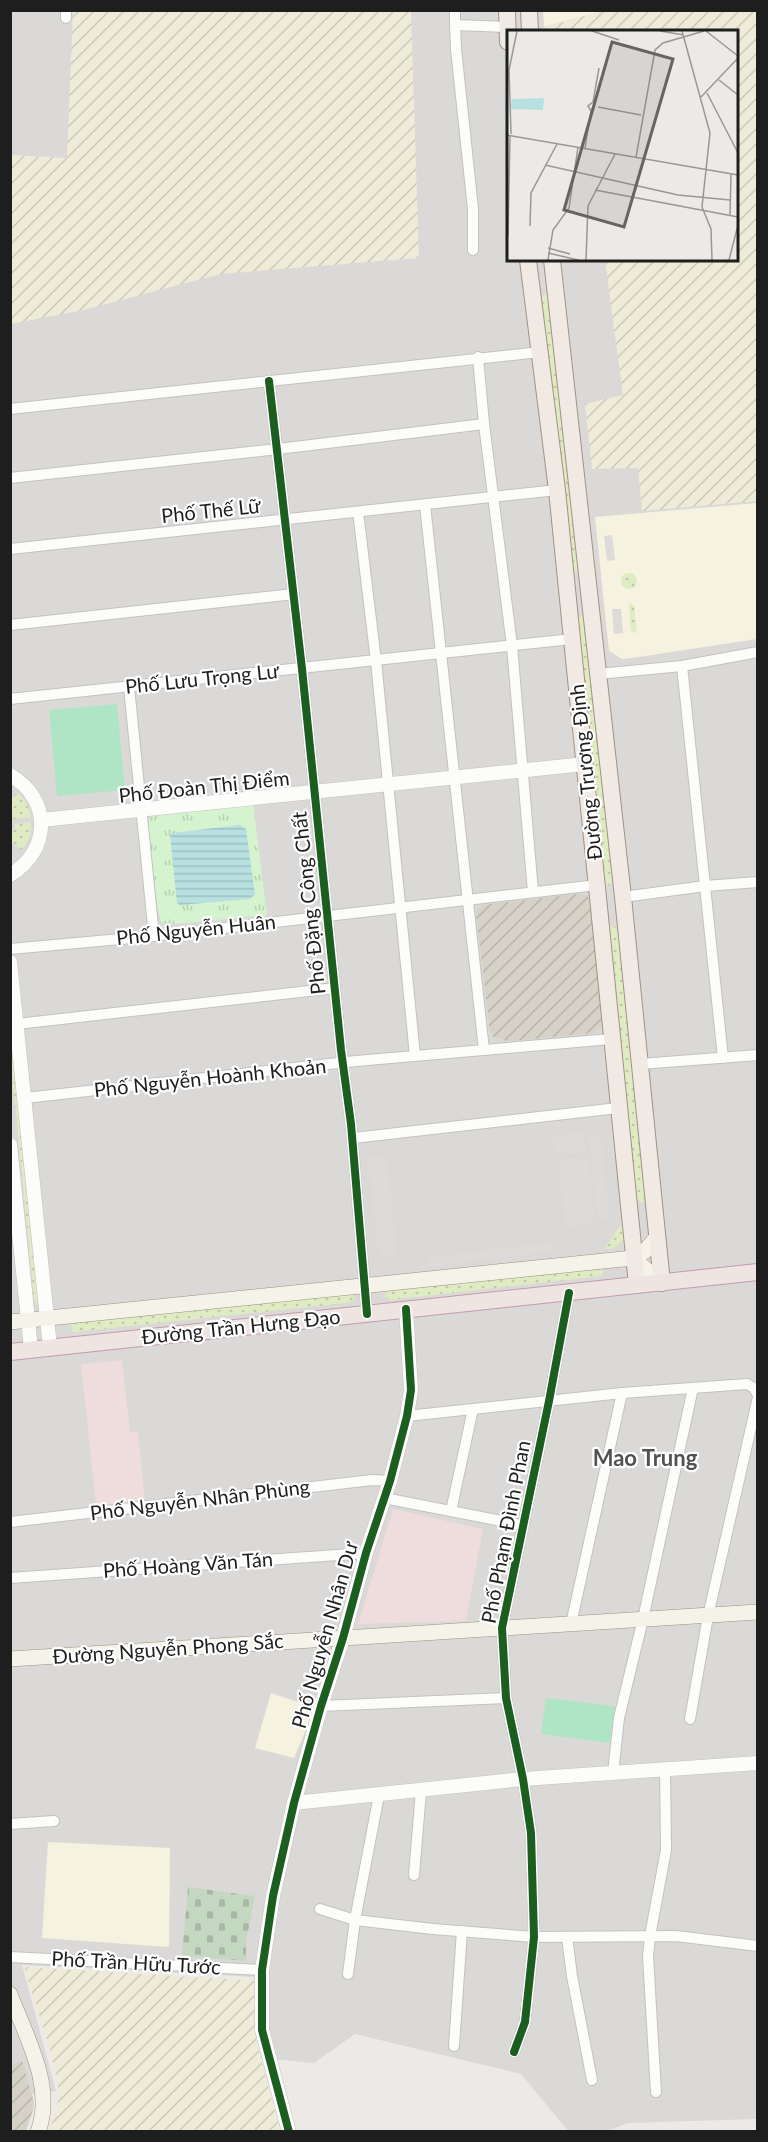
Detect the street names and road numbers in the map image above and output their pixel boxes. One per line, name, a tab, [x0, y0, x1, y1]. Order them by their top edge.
street label: Phố Thế Lữ	[160, 493, 262, 527]
street label: Phố Lưu Trọng Lư	[124, 658, 280, 698]
street label: Đường Trương Định	[564, 683, 606, 861]
street label: Phố Đoàn Thị Điểm	[117, 765, 290, 807]
street label: Phố Đặng Công Chất	[286, 810, 330, 996]
street label: Phố Nguyễn Huân	[115, 909, 277, 949]
street label: Phố Nguyễn Hoành Khoản	[93, 1053, 327, 1101]
street label: Đường Trần Hưng Đạo	[140, 1304, 342, 1348]
street label: Phố Phạm Đình Phan	[476, 1438, 535, 1625]
street label: Phố Nguyễn Nhân Phùng	[89, 1474, 311, 1524]
street label: Phố Nguyễn Nhân Dư	[286, 1538, 362, 1731]
street label: Phố Hoàng Văn Tán	[102, 1546, 274, 1582]
street label: Đường Nguyễn Phong Sắc	[52, 1628, 285, 1668]
street label: Phố Trần Hữu Tước	[51, 1946, 222, 1978]

